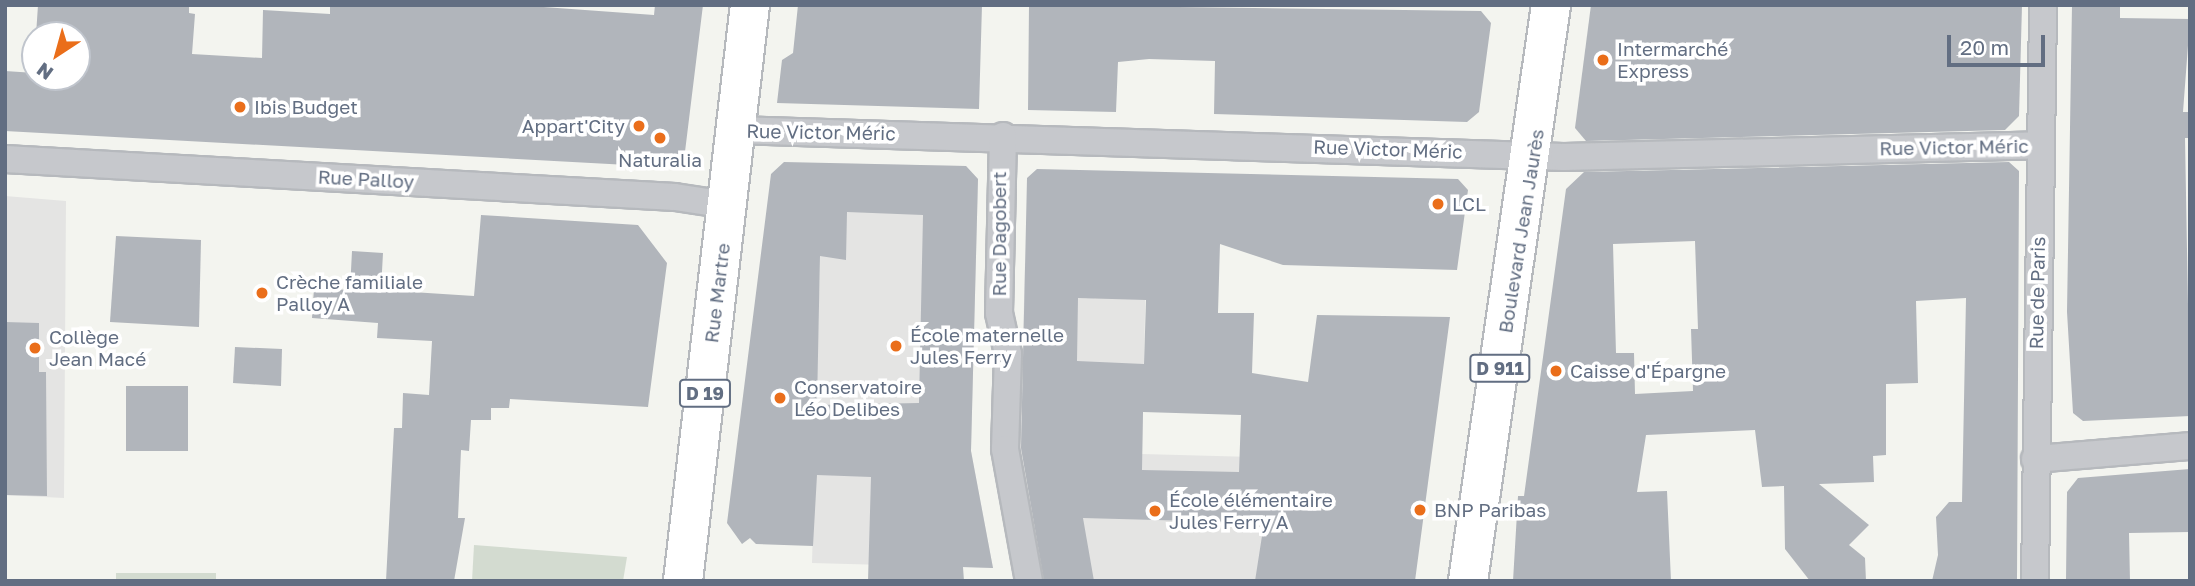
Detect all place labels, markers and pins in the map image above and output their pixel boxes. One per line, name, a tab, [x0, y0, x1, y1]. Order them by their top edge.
place label: Intermarché Express	[1617, 38, 1728, 82]
marker: Intermarché Express	[1595, 52, 1611, 68]
place label: Ibis Budget	[254, 96, 358, 118]
marker: Ibis Budget	[232, 99, 248, 115]
place label: Appart'City	[522, 115, 625, 137]
marker: Appart'City	[631, 118, 647, 134]
marker: Naturalia	[652, 130, 668, 146]
place label: Naturalia	[618, 149, 702, 171]
place label: LCL	[1452, 193, 1486, 215]
marker: LCL	[1430, 196, 1446, 212]
place label: Crèche familiale Palloy A	[276, 271, 423, 315]
marker: Crèche familiale Palloy A	[254, 285, 270, 301]
place label: École maternelle Jules Ferry	[910, 324, 1064, 368]
place label: Collège Jean Macé	[49, 326, 146, 370]
marker: École maternelle Jules Ferry	[888, 338, 904, 354]
marker: Collège Jean Macé	[27, 340, 43, 356]
place label: Caisse d'Épargne	[1570, 360, 1726, 382]
marker: Caisse d'Épargne	[1548, 363, 1564, 379]
place label: Conservatoire Léo Delibes	[794, 376, 922, 420]
marker: Conservatoire Léo Delibes	[772, 390, 788, 406]
place label: École élémentaire Jules Ferry A	[1169, 489, 1333, 533]
place label: BNP Paribas	[1434, 499, 1546, 521]
marker: BNP Paribas	[1412, 502, 1428, 518]
marker: École élémentaire Jules Ferry A	[1147, 503, 1163, 519]

